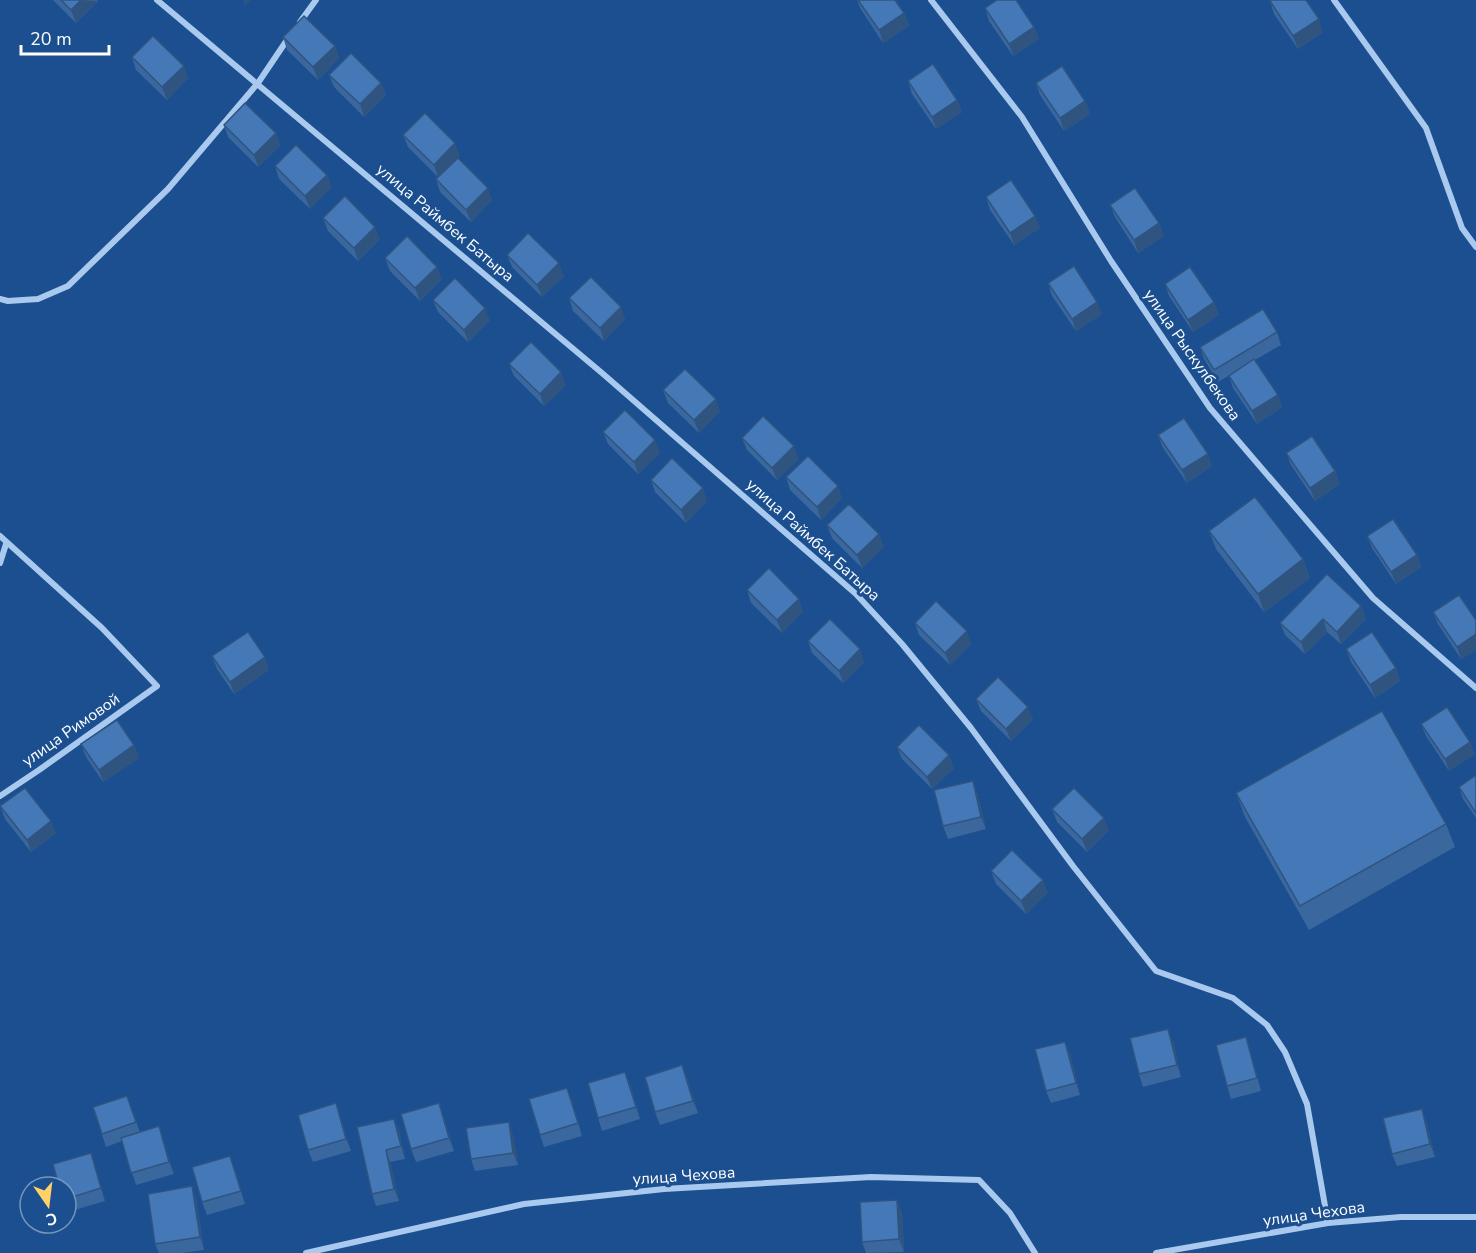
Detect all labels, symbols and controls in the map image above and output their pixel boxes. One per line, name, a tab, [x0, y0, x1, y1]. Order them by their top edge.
scale bar	[21, 18, 110, 56]
text: 20 m	[30, 27, 72, 51]
street label: улица Раймбек Батыра	[371, 159, 519, 287]
street label: улица Рыскулбекова	[1138, 285, 1246, 425]
street label: улица Раймбек Батыра	[741, 474, 885, 606]
street label: улица Римовой	[18, 688, 124, 772]
street label: улица Чехова	[632, 1161, 736, 1191]
north arrow	[18, 1175, 78, 1235]
street label: улица Чехова	[1262, 1196, 1366, 1232]
text: С	[43, 1207, 59, 1231]

